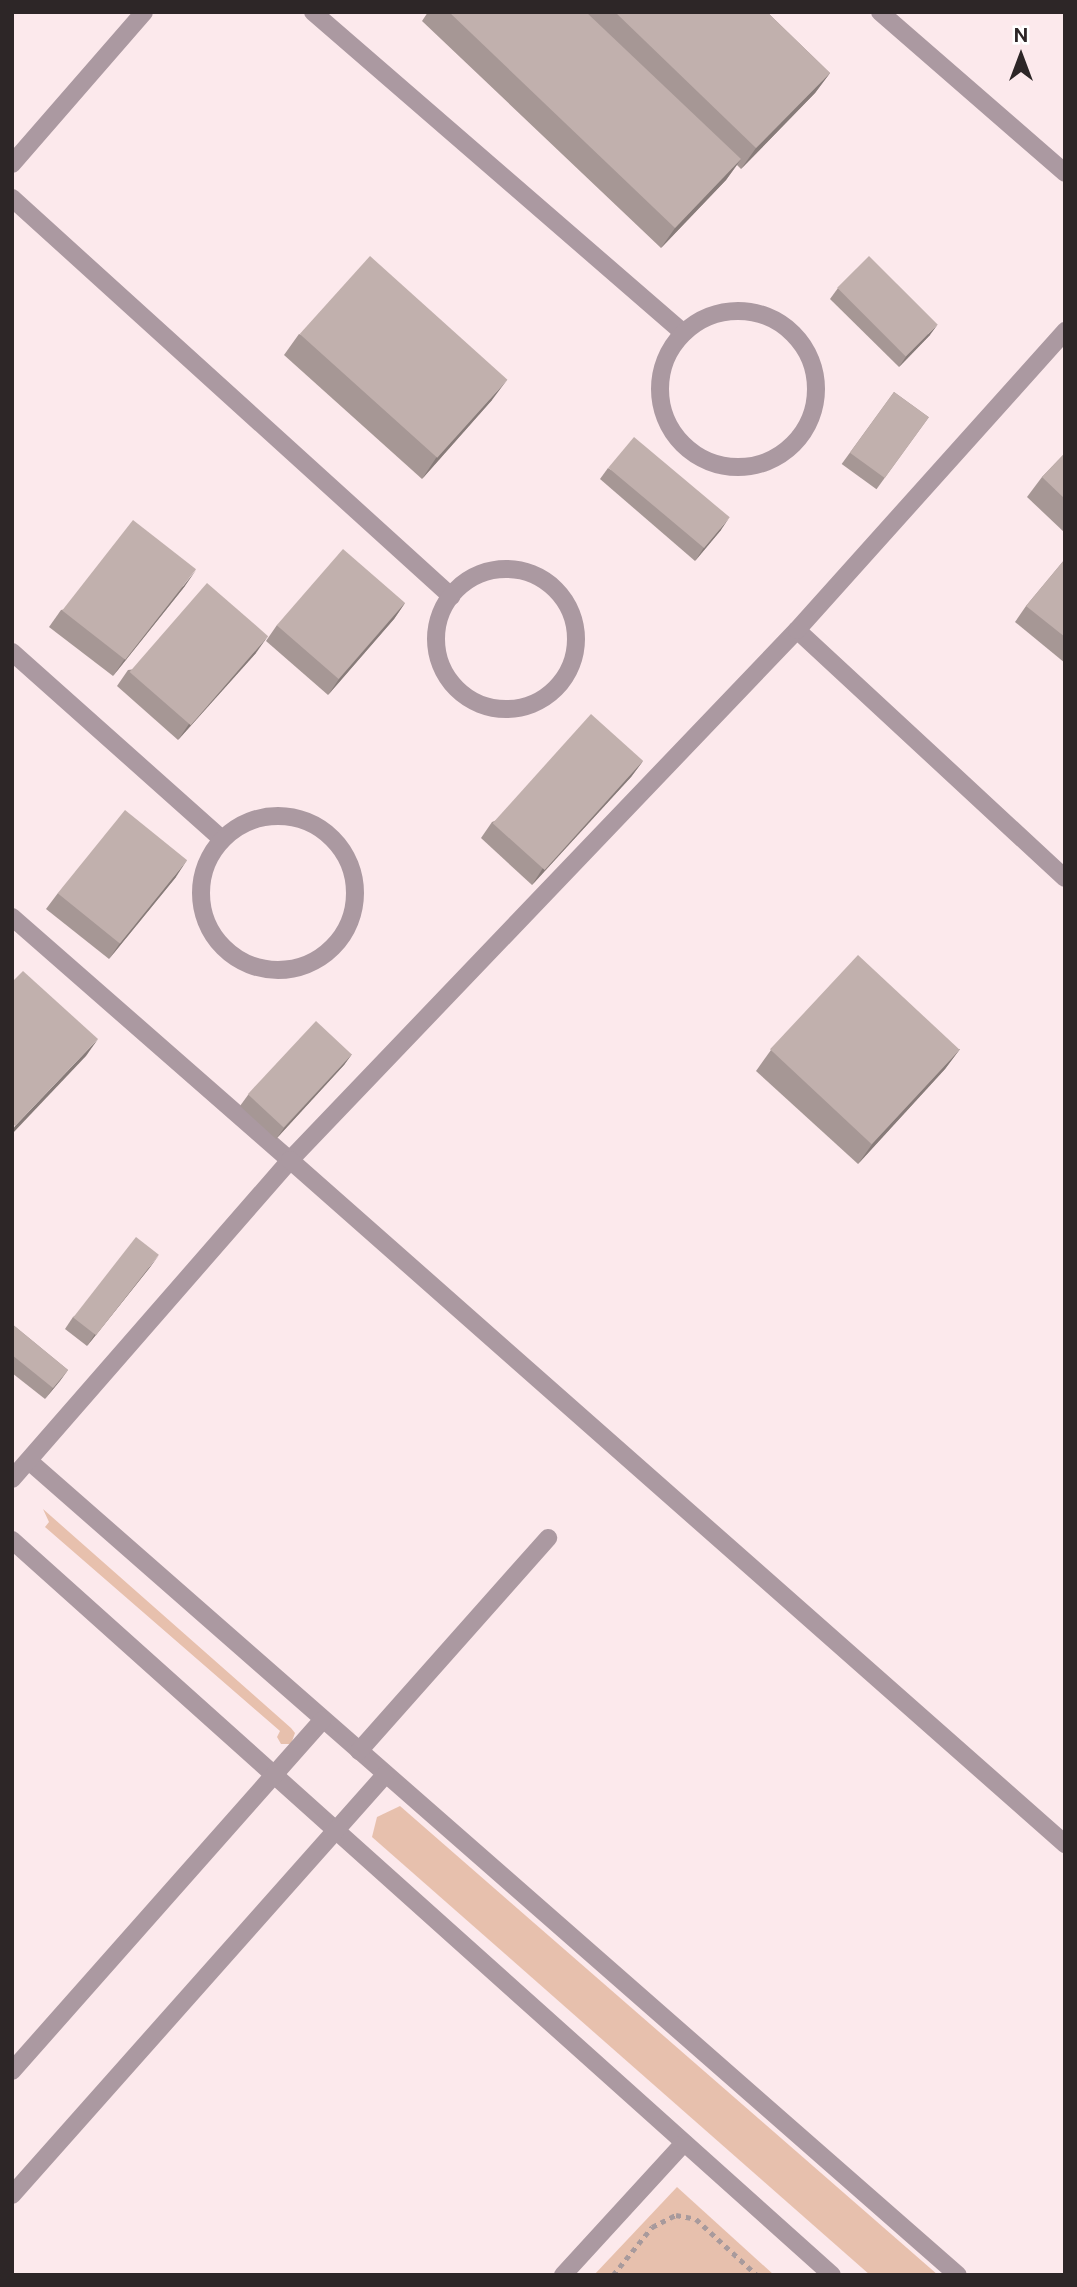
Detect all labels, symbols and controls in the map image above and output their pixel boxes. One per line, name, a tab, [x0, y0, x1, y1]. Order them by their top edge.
north arrow	[986, 21, 1056, 91]
text: N	[1014, 24, 1028, 46]

